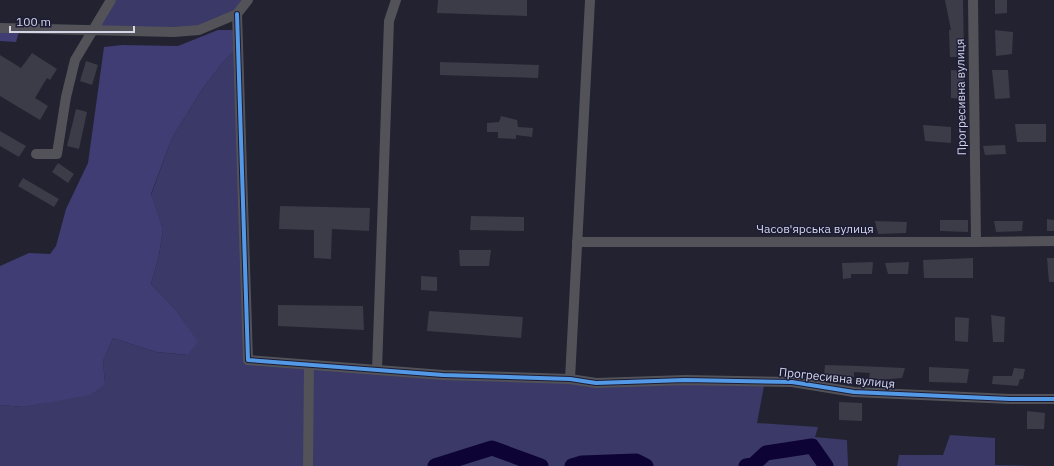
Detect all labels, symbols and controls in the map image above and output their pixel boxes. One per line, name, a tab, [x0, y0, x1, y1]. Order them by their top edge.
scale bar	[10, 8, 134, 34]
text: 100 m	[16, 14, 51, 29]
street label: Прогресивна вулиця	[952, 39, 969, 155]
street label: Часов'ярська вулиця	[756, 221, 874, 236]
street label: Прогресивна вулиця	[778, 364, 896, 391]

